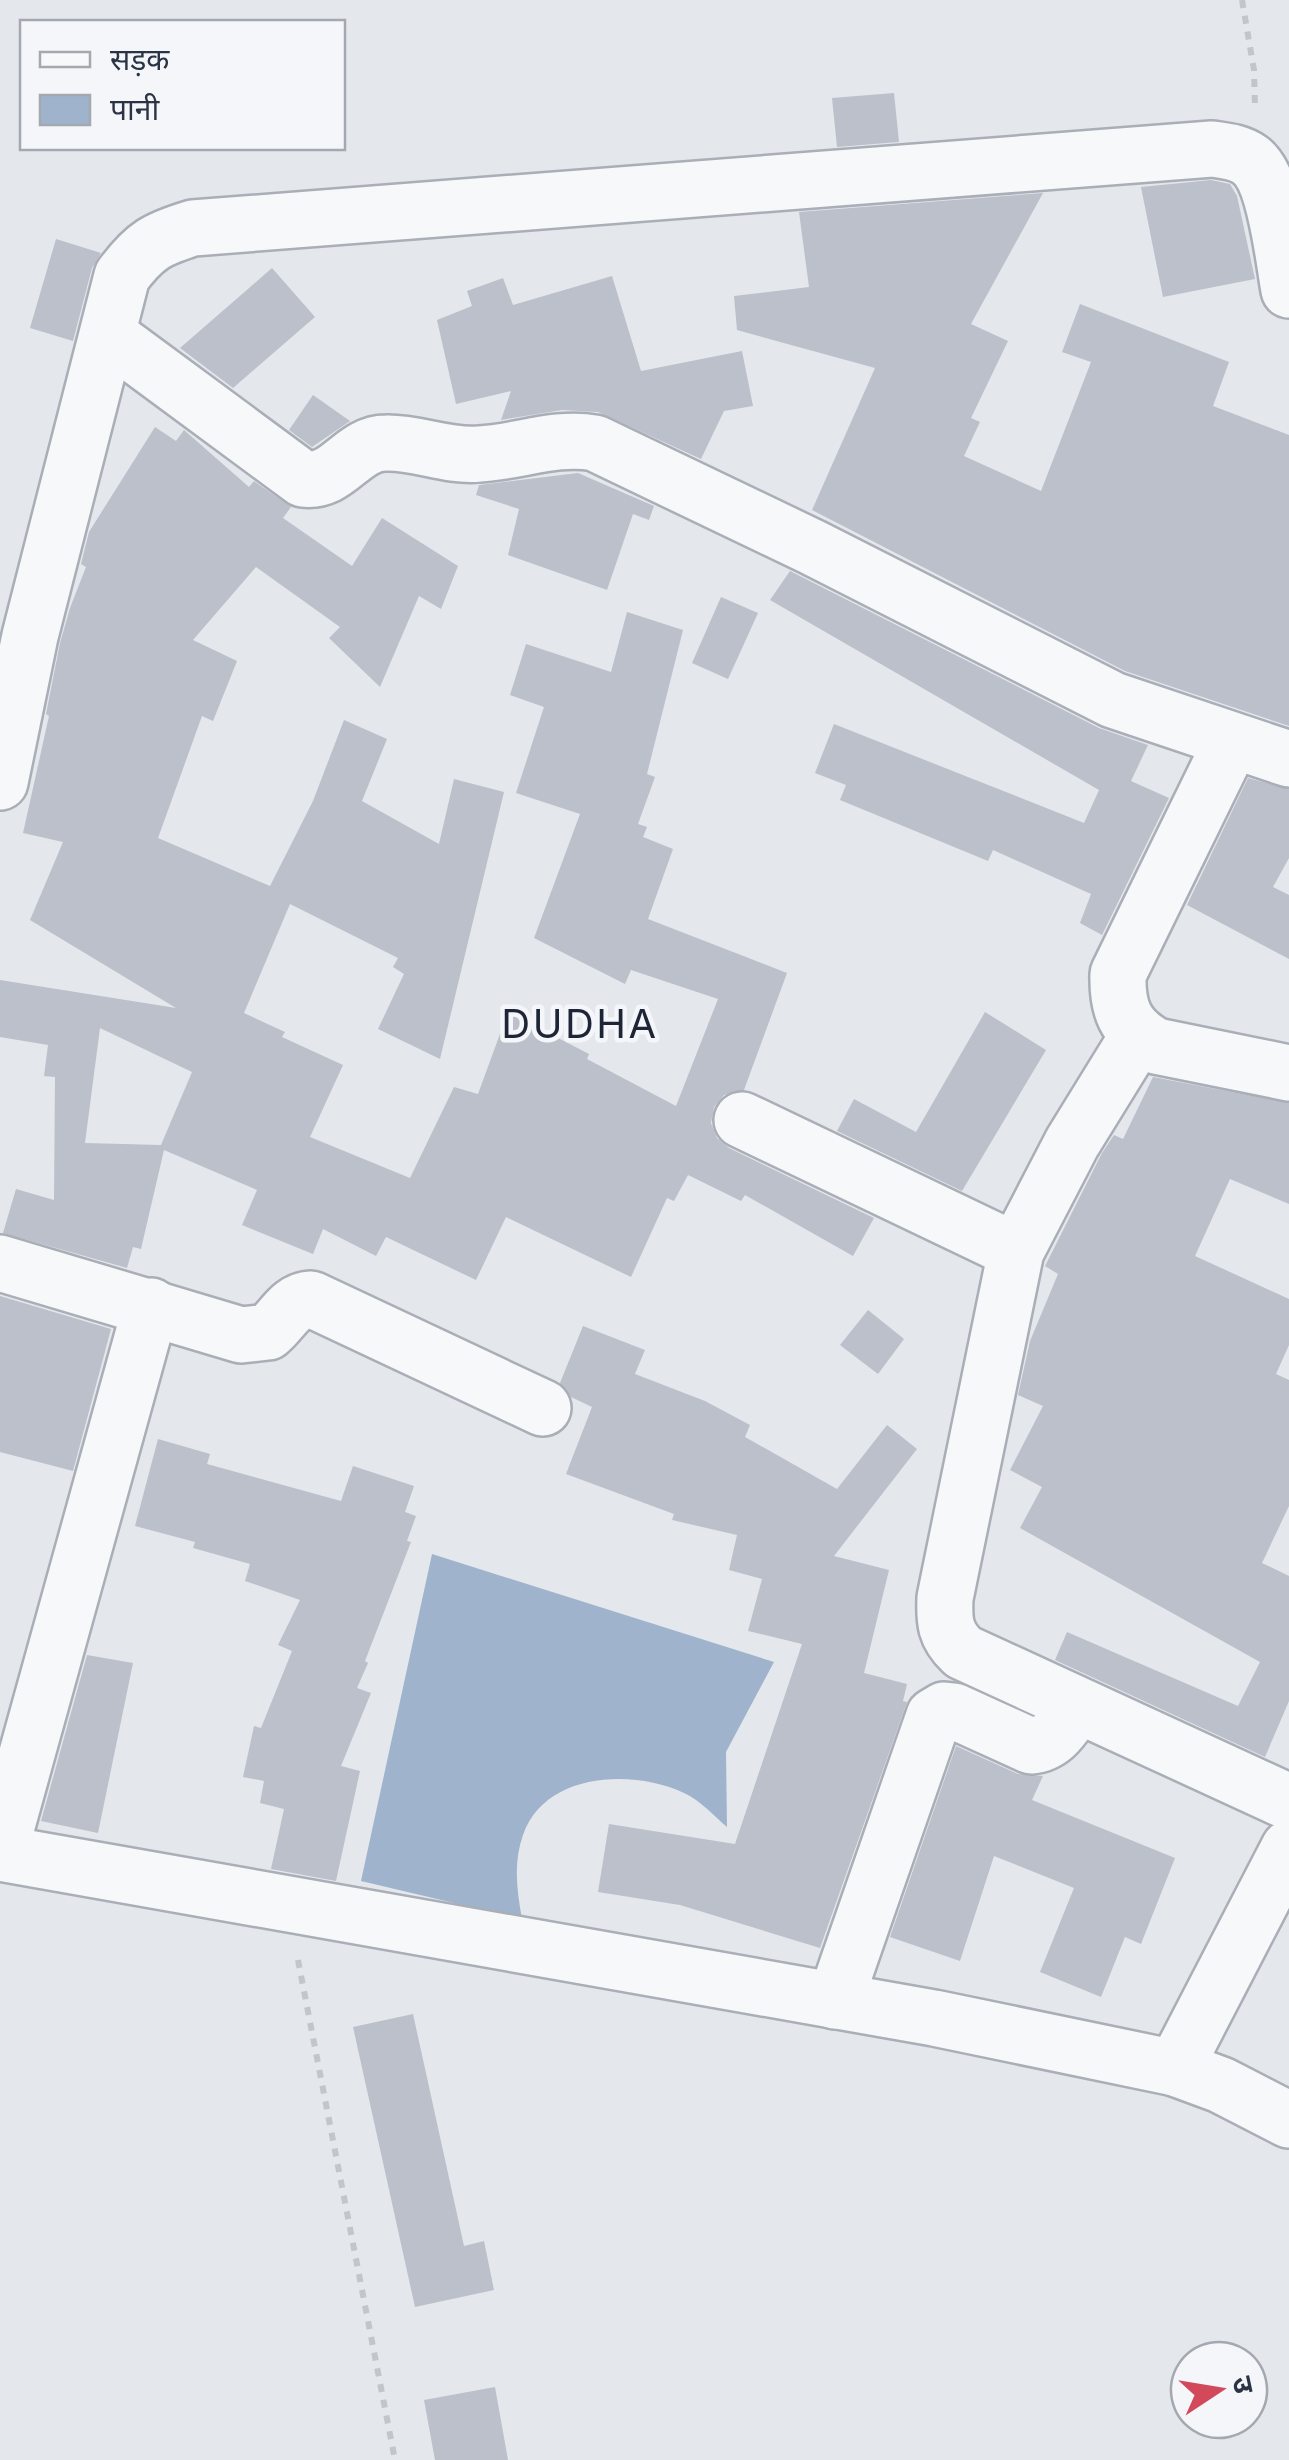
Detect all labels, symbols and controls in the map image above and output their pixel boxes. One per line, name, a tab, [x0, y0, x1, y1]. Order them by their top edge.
legend	[20, 20, 345, 150]
text: सड़क	[110, 41, 170, 77]
text: पानी	[110, 91, 160, 127]
district label: DUDHA	[501, 999, 659, 1048]
north arrow	[1169, 2340, 1269, 2440]
text: उ	[1225, 2373, 1262, 2397]

